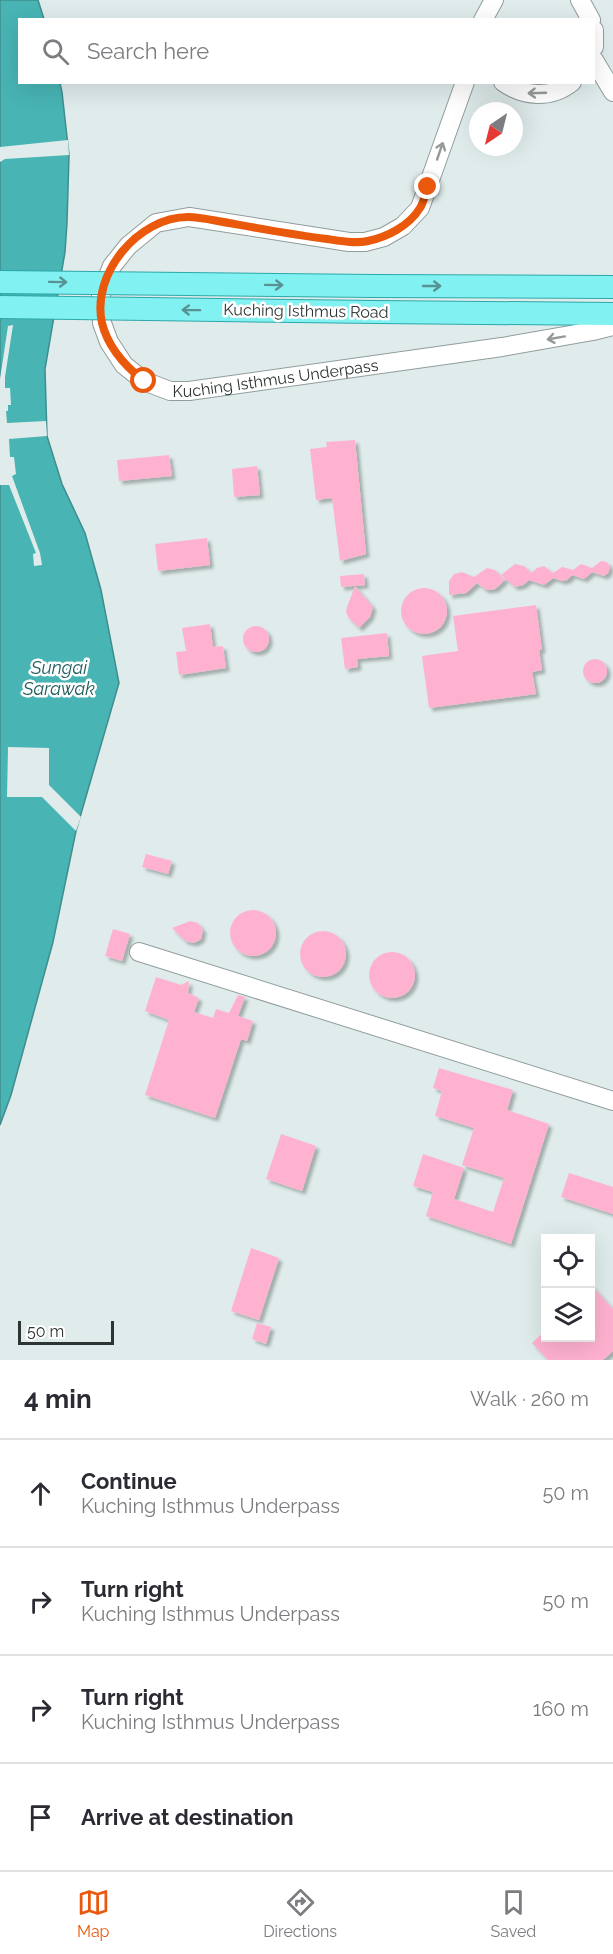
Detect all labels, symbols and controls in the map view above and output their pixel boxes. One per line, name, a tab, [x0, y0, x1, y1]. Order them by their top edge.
search box	[18, 18, 595, 84]
icon: search	[39, 35, 72, 68]
text: Search here	[87, 38, 209, 64]
one-way arrow	[528, 88, 548, 99]
north arrow	[469, 102, 523, 156]
one-way arrow	[436, 142, 447, 161]
route end	[414, 173, 440, 199]
one-way arrow	[48, 277, 68, 288]
one-way arrow	[264, 279, 284, 291]
one-way arrow	[422, 281, 442, 292]
street label: Kuching Isthmus Road	[223, 300, 389, 322]
one-way arrow	[182, 304, 202, 316]
one-way arrow	[547, 333, 566, 344]
street label: Kuching Isthmus Underpass	[173, 355, 380, 401]
route start	[130, 367, 156, 393]
water label: Sungai Sarawak	[22, 657, 95, 699]
map controls	[541, 1234, 595, 1342]
button: locate	[541, 1234, 595, 1288]
button: layers	[541, 1288, 595, 1342]
scale bar	[18, 1318, 114, 1346]
text: 50 m	[27, 1322, 64, 1341]
text: 4 min	[24, 1384, 92, 1414]
text: Walk · 260 m	[470, 1387, 589, 1411]
text: Continue	[81, 1468, 177, 1494]
icon: ahead	[24, 1477, 57, 1510]
text: 50 m	[542, 1481, 589, 1505]
text: Kuching Isthmus Underpass	[81, 1494, 340, 1518]
text: Turn right	[81, 1576, 184, 1602]
icon: right	[24, 1585, 57, 1618]
text: 50 m	[542, 1589, 589, 1613]
text: Kuching Isthmus Underpass	[81, 1602, 340, 1626]
text: Turn right	[81, 1684, 184, 1710]
icon: right	[24, 1693, 57, 1726]
text: 160 m	[533, 1697, 589, 1721]
text: Kuching Isthmus Underpass	[81, 1710, 340, 1734]
icon: arrive	[24, 1801, 57, 1834]
text: Arrive at destination	[81, 1804, 294, 1830]
tab: Map	[77, 1886, 110, 1941]
tab: Directions	[263, 1886, 337, 1941]
tab: Saved	[490, 1886, 536, 1941]

